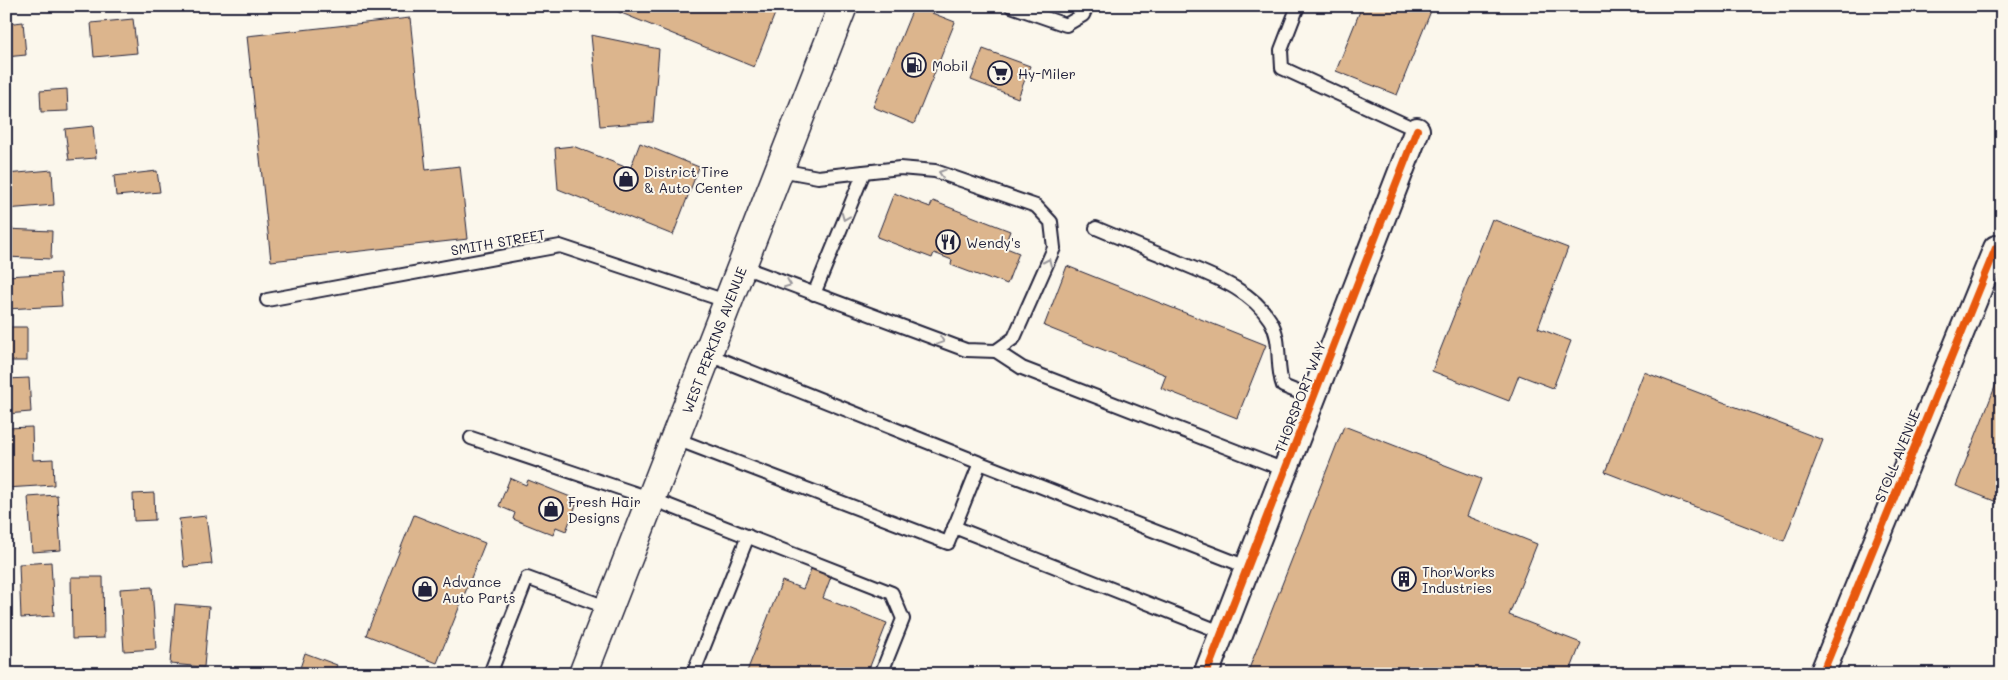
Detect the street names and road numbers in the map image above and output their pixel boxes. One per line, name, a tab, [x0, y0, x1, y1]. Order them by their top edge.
street label: SMITH STREET	[449, 224, 547, 260]
street label: WEST PERKINS AVENUE	[677, 264, 751, 416]
street label: THORSPORT WAY	[1270, 339, 1330, 455]
street label: STOLL AVENUE	[1870, 407, 1924, 505]

